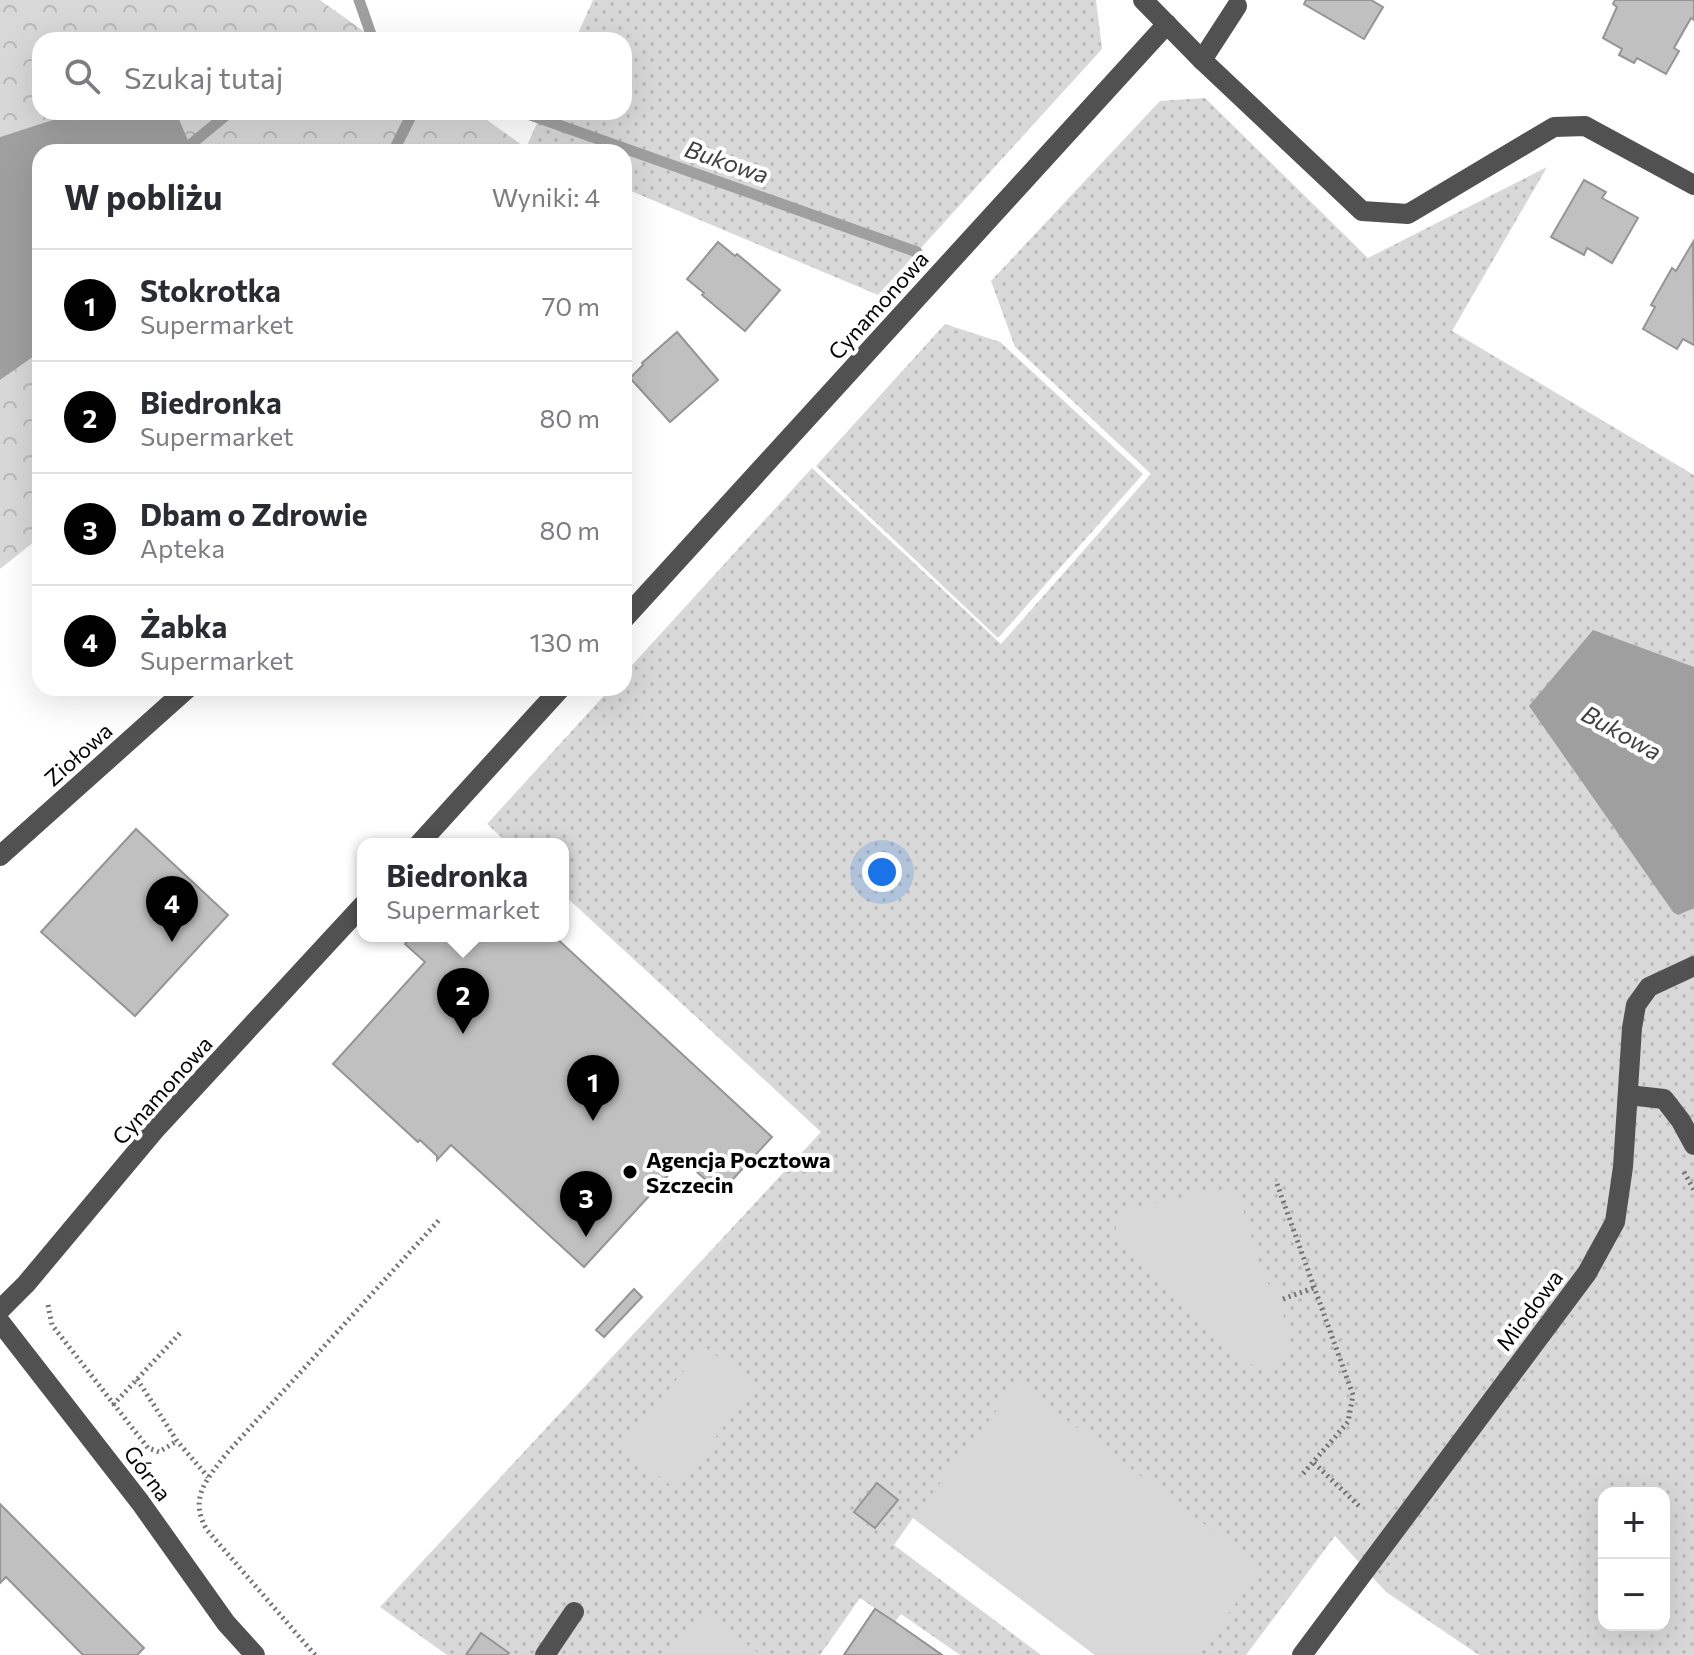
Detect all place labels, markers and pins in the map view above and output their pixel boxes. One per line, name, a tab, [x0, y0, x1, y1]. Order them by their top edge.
pin: 4	[146, 876, 198, 942]
pin: 2	[437, 968, 489, 1034]
pin: 1	[567, 1055, 619, 1121]
place label: Agencja Pocztowa Szczecin	[646, 1146, 831, 1198]
marker: Agencja Pocztowa Szczecin	[621, 1163, 639, 1181]
pin: 3	[560, 1171, 612, 1237]

